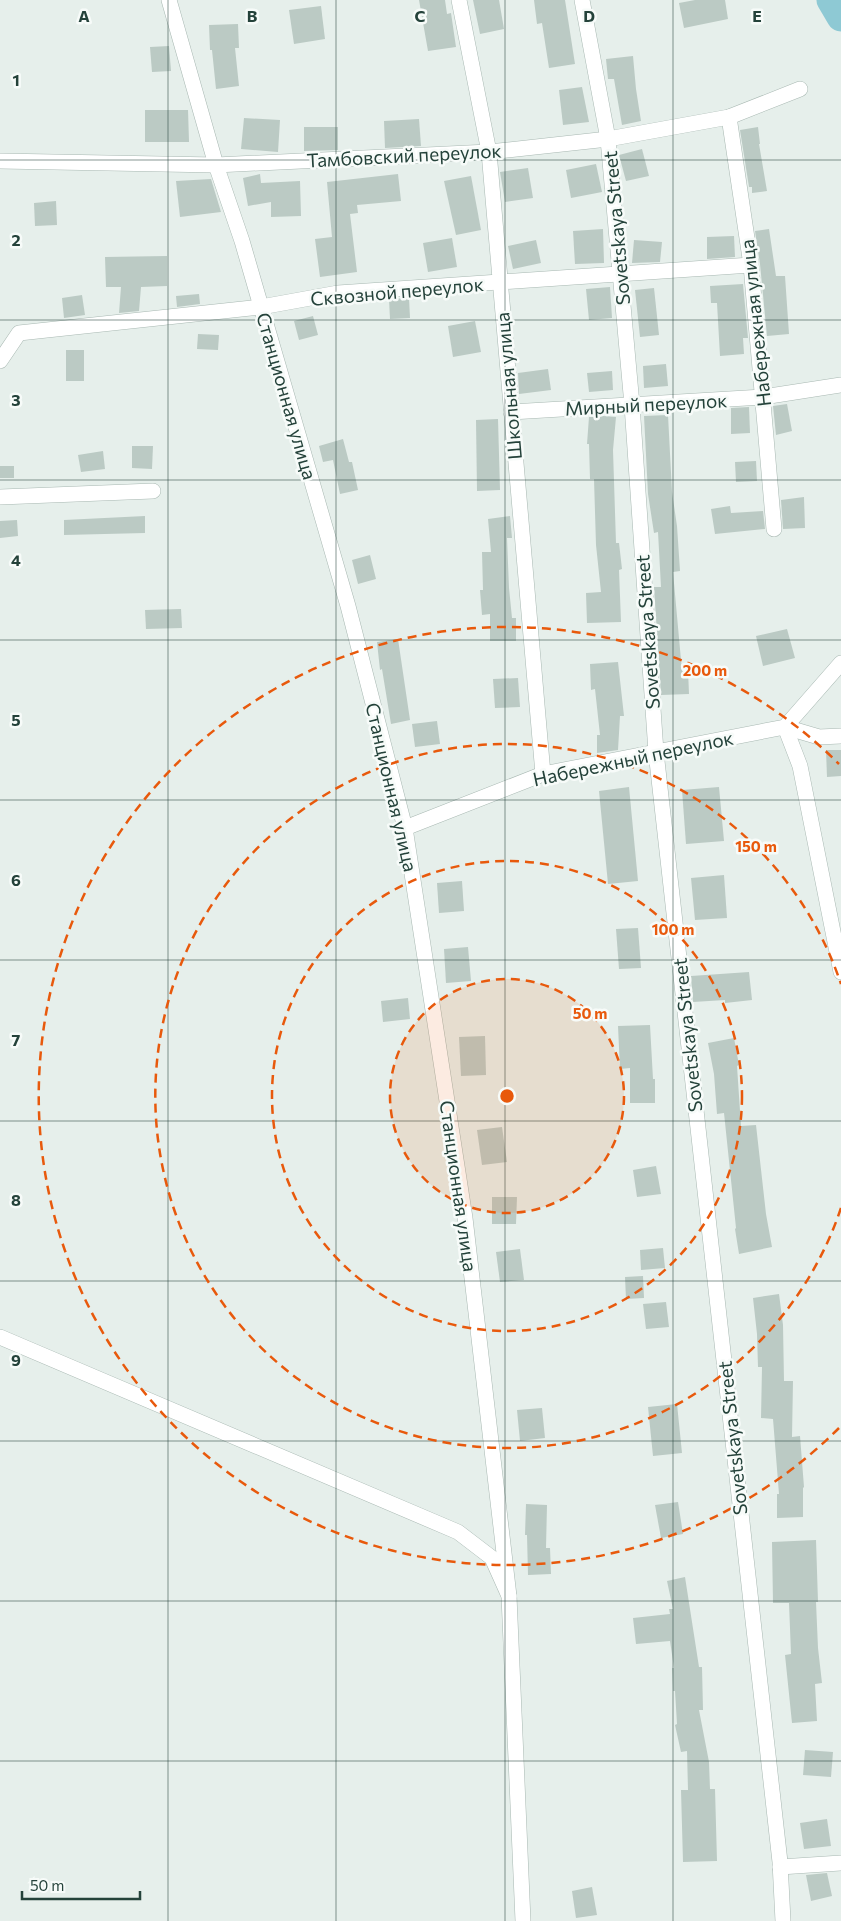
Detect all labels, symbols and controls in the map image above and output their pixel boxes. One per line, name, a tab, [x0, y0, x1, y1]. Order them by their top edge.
text: A	[78, 6, 90, 25]
text: B	[247, 6, 258, 25]
text: C	[415, 6, 426, 25]
text: D	[583, 6, 595, 25]
text: E	[752, 6, 762, 25]
text: 1	[12, 70, 20, 89]
street label: Тамбовский переулок	[306, 138, 502, 172]
street label: Sovetskaya Street	[598, 150, 634, 306]
text: 2	[11, 230, 21, 249]
street label: Набережная улица	[735, 238, 775, 408]
street label: Сквозной переулок	[309, 272, 485, 310]
street label: Станционная улица	[252, 310, 322, 482]
street label: Школьная улица	[490, 311, 526, 461]
street label: Мирный переулок	[564, 388, 728, 420]
text: 3	[11, 390, 21, 409]
text: 4	[11, 550, 21, 569]
street label: Sovetskaya Street	[630, 554, 664, 710]
text: 200 m	[683, 661, 727, 679]
street label: Станционная улица	[361, 700, 423, 874]
text: 5	[11, 710, 21, 729]
street label: Набережный переулок	[531, 726, 735, 790]
text: 150 m	[735, 837, 777, 855]
text: 6	[11, 870, 21, 889]
text: 100 m	[652, 920, 694, 938]
street label: Sovetskaya Street	[667, 957, 707, 1113]
text: 50 m	[573, 1004, 607, 1022]
text: 7	[12, 1030, 21, 1049]
centre of rings	[498, 1087, 516, 1105]
street label: Станционная улица	[436, 1099, 482, 1273]
text: 8	[11, 1190, 21, 1209]
text: 9	[11, 1350, 21, 1369]
street label: Sovetskaya Street	[712, 1360, 752, 1516]
scale bar	[22, 1868, 140, 1900]
text: 50 m	[30, 1876, 64, 1894]

